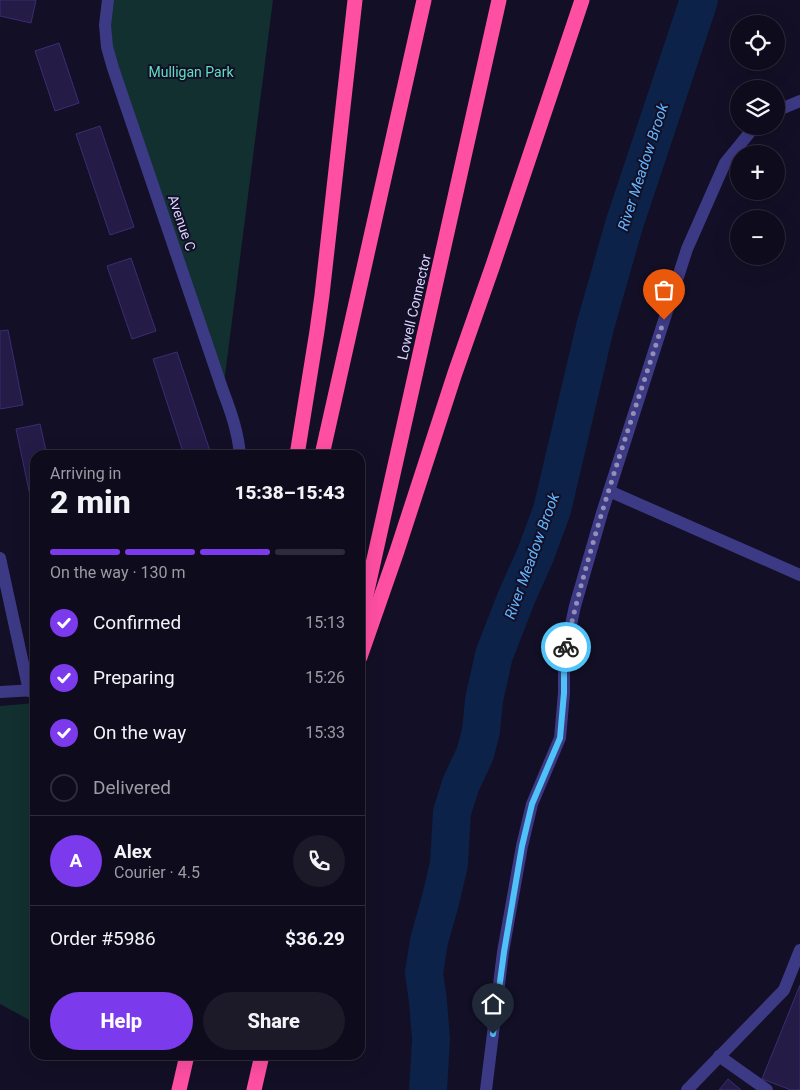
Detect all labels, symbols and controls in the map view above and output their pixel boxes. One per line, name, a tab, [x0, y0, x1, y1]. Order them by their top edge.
map controls	[730, 15, 785, 265]
button: locate	[730, 15, 785, 70]
park label: Mulligan Park	[148, 64, 234, 80]
button: layers	[730, 80, 785, 135]
water label: River Meadow Brook	[614, 100, 672, 233]
button: +	[730, 145, 785, 200]
street label: Avenue C	[165, 193, 199, 253]
button: −	[730, 210, 785, 265]
street label: Lowell Connector	[394, 252, 434, 362]
pin	[643, 269, 685, 320]
icon: bag	[650, 276, 678, 304]
text: Arriving in	[50, 464, 121, 483]
text: 15:38–15:43	[234, 481, 345, 504]
text: 2 min	[50, 483, 131, 521]
water label: River Meadow Brook	[501, 490, 563, 622]
text: On the way · 130 m	[50, 563, 186, 582]
icon: check	[50, 609, 78, 637]
text: Confirmed	[93, 611, 181, 634]
text: 15:13	[305, 613, 345, 632]
courier	[541, 622, 591, 672]
icon: bike	[552, 633, 580, 661]
icon: check	[50, 664, 78, 692]
text: Preparing	[93, 666, 175, 689]
text: 15:26	[305, 668, 345, 687]
icon: check	[50, 719, 78, 747]
text: On the way	[93, 721, 186, 744]
text: 15:33	[305, 723, 345, 742]
text: Delivered	[93, 776, 171, 799]
button: phone	[293, 835, 345, 887]
text: Alex	[114, 840, 152, 863]
text: A	[70, 849, 82, 872]
text: Courier · 4.5	[114, 863, 200, 882]
text: Order #5986	[50, 927, 156, 950]
text: $36.29	[285, 927, 345, 950]
pin	[472, 983, 514, 1034]
icon: home	[479, 990, 507, 1018]
button: Help	[50, 992, 193, 1050]
button: Share	[203, 992, 345, 1050]

